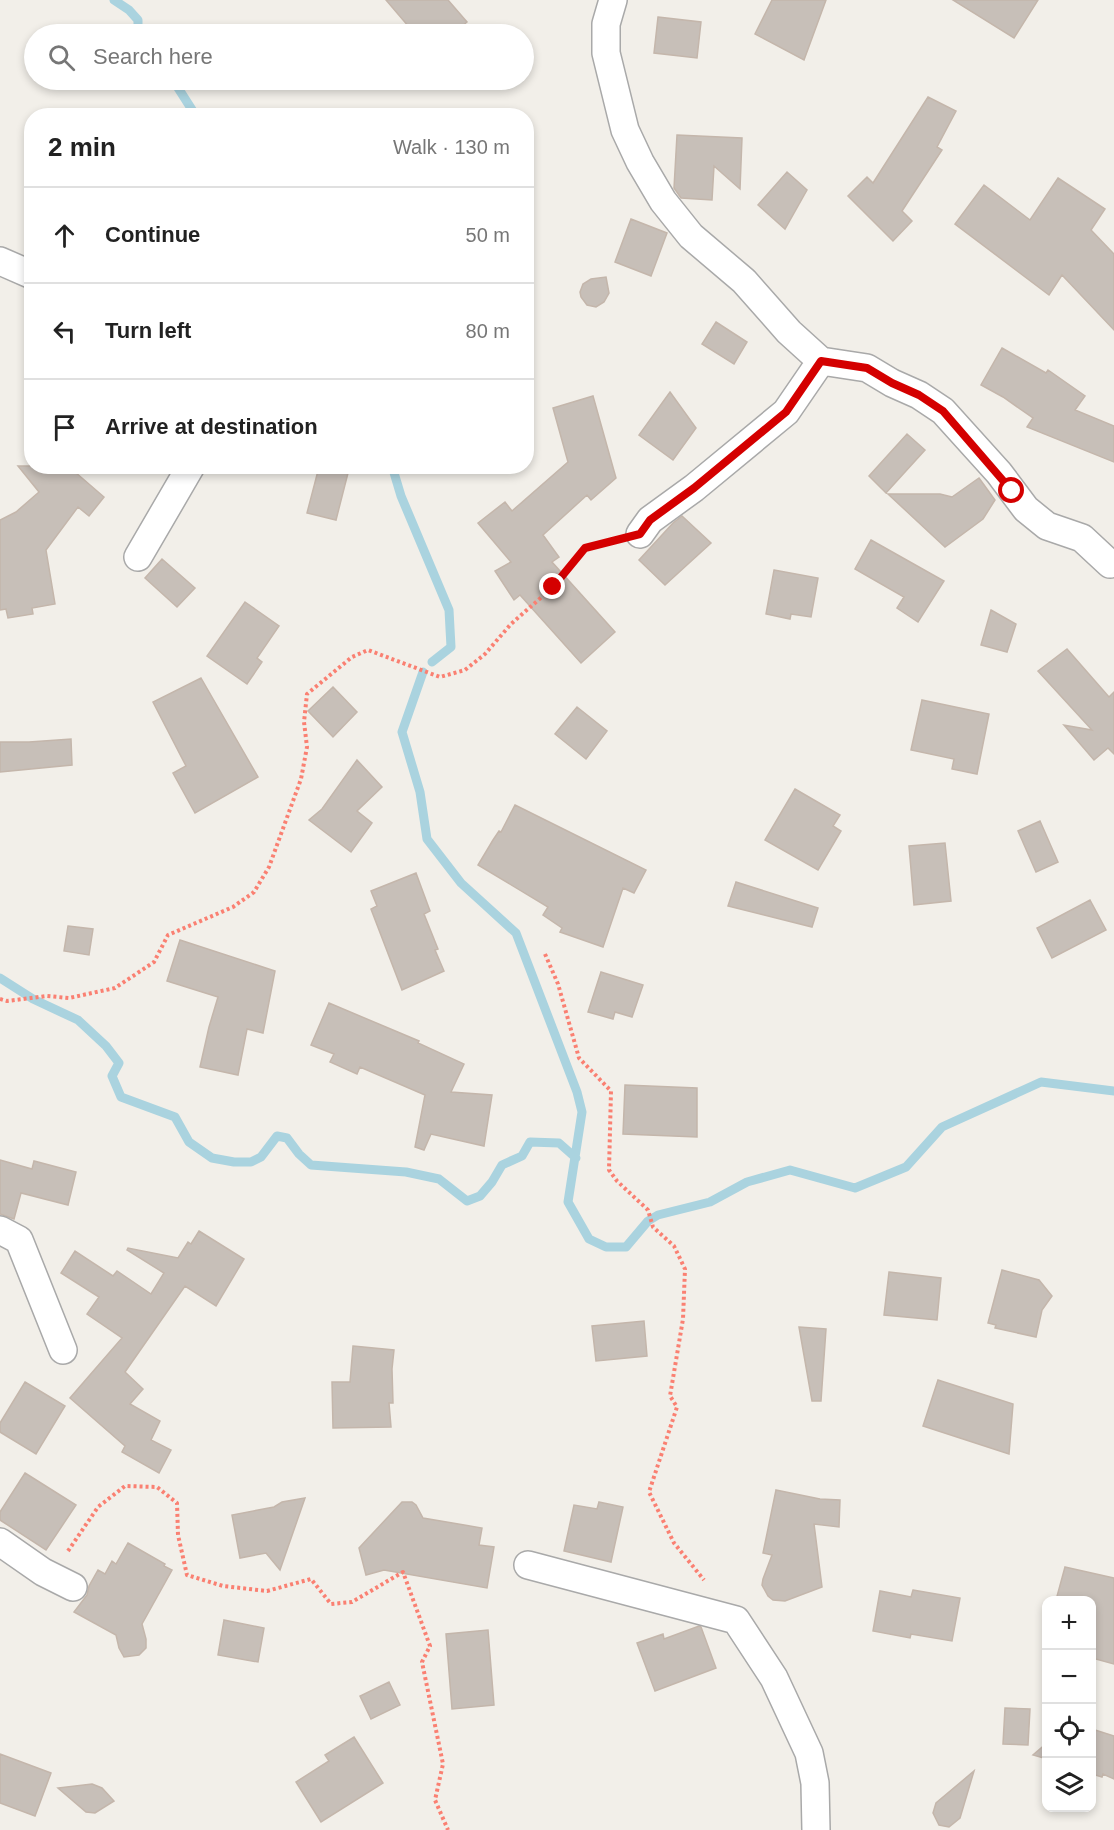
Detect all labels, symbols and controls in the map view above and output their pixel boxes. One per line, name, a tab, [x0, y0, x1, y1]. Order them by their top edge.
search box	[24, 24, 534, 90]
icon: search	[45, 41, 78, 74]
text: Search here	[93, 44, 213, 69]
text: 2 min	[48, 132, 116, 162]
text: Walk · 130 m	[393, 136, 510, 158]
icon: ahead	[48, 219, 81, 252]
text: Continue	[105, 222, 200, 247]
text: 50 m	[466, 224, 510, 246]
icon: left	[48, 315, 81, 348]
text: Turn left	[105, 318, 191, 343]
text: 80 m	[466, 320, 510, 342]
icon: arrive	[48, 411, 81, 444]
text: Arrive at destination	[105, 414, 318, 439]
route start	[998, 477, 1024, 503]
route end	[539, 573, 565, 599]
map controls	[1042, 1596, 1096, 1812]
button: +	[1042, 1596, 1096, 1650]
button: −	[1042, 1650, 1096, 1704]
button: locate	[1042, 1704, 1096, 1758]
button: layers	[1042, 1758, 1096, 1812]

